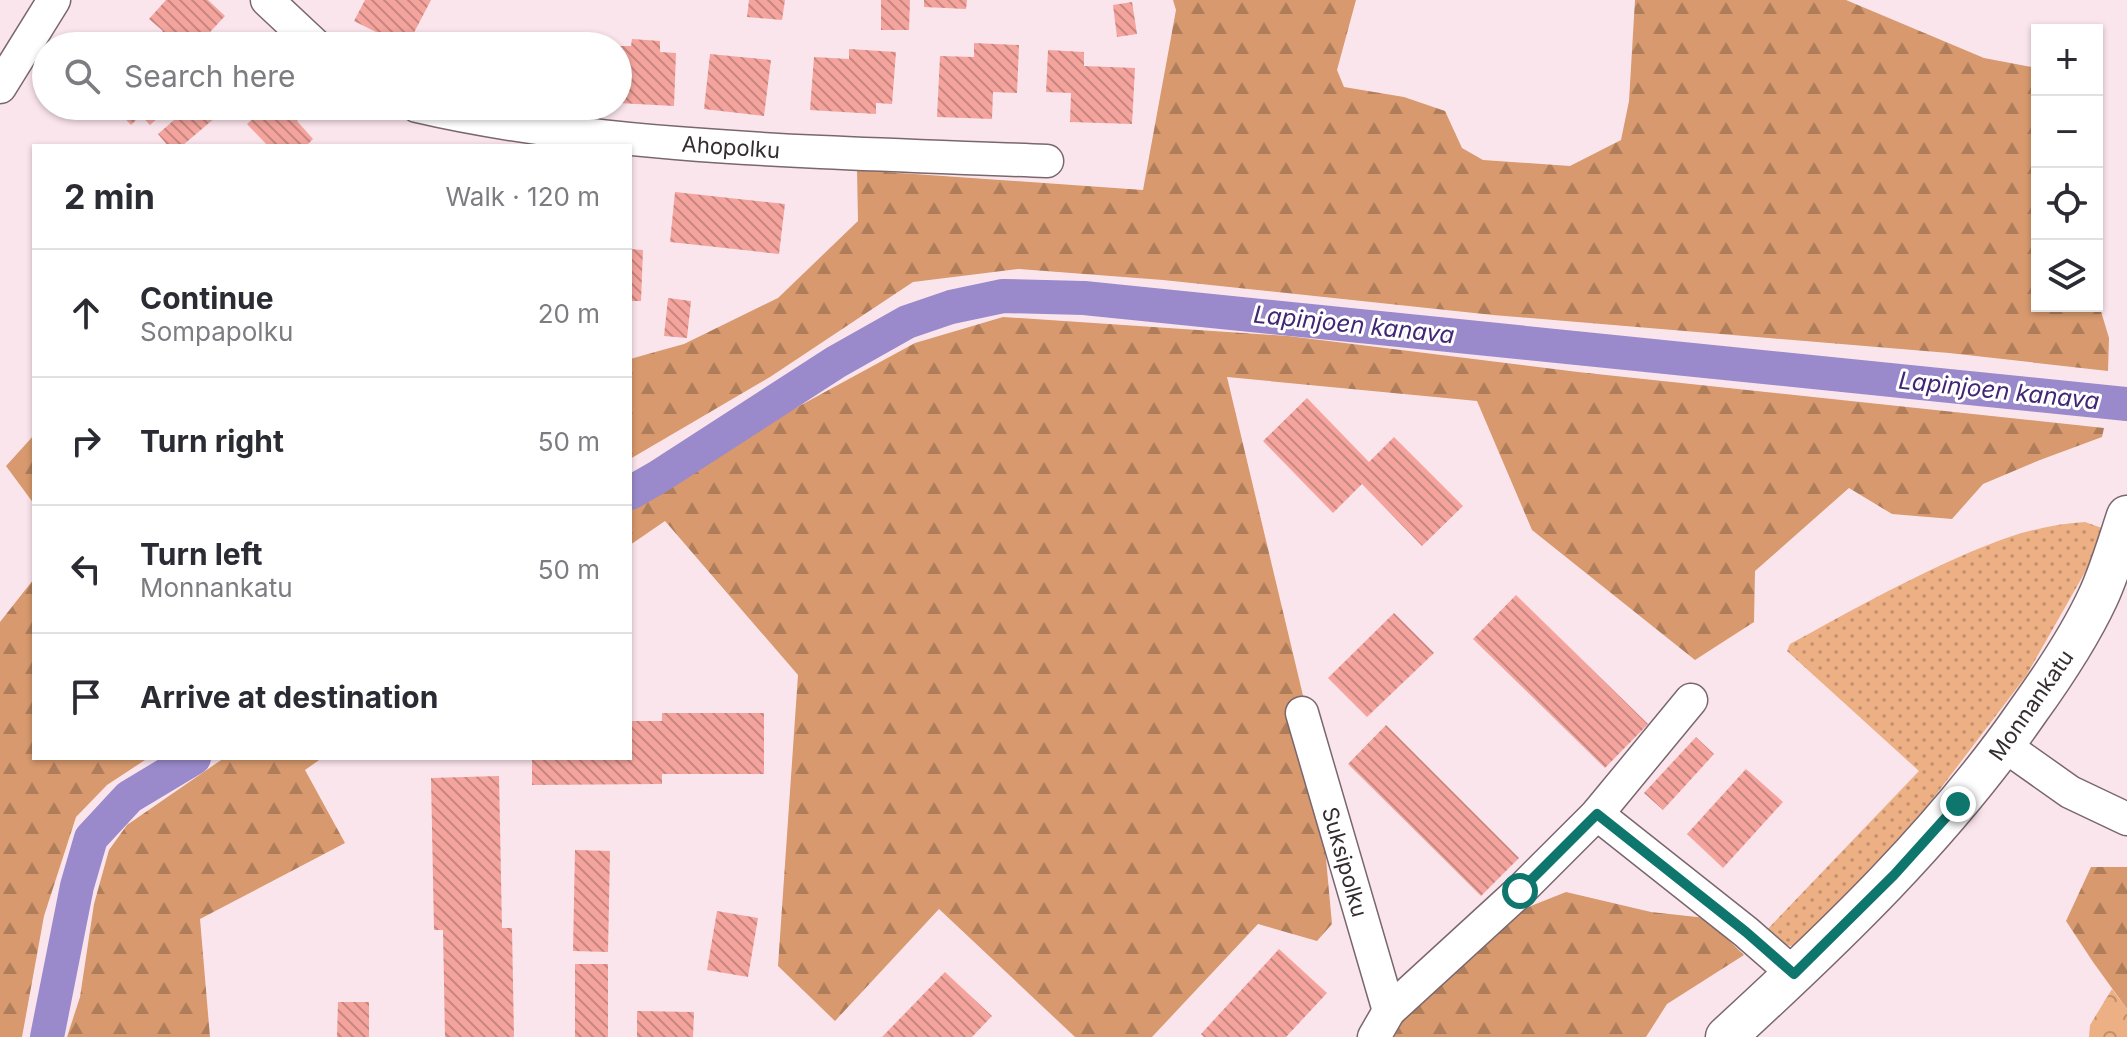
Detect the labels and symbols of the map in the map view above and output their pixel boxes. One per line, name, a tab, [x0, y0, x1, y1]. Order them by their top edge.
street label: Ahopolku	[681, 131, 781, 163]
water label: Lapinjoen kanava	[1252, 300, 1456, 349]
water label: Lapinjoen kanava	[1897, 366, 2101, 415]
street label: Monnankatu	[1983, 645, 2079, 765]
route end	[1940, 786, 1976, 822]
street label: Suksipolku	[1317, 804, 1373, 920]
route start	[1502, 873, 1538, 909]

